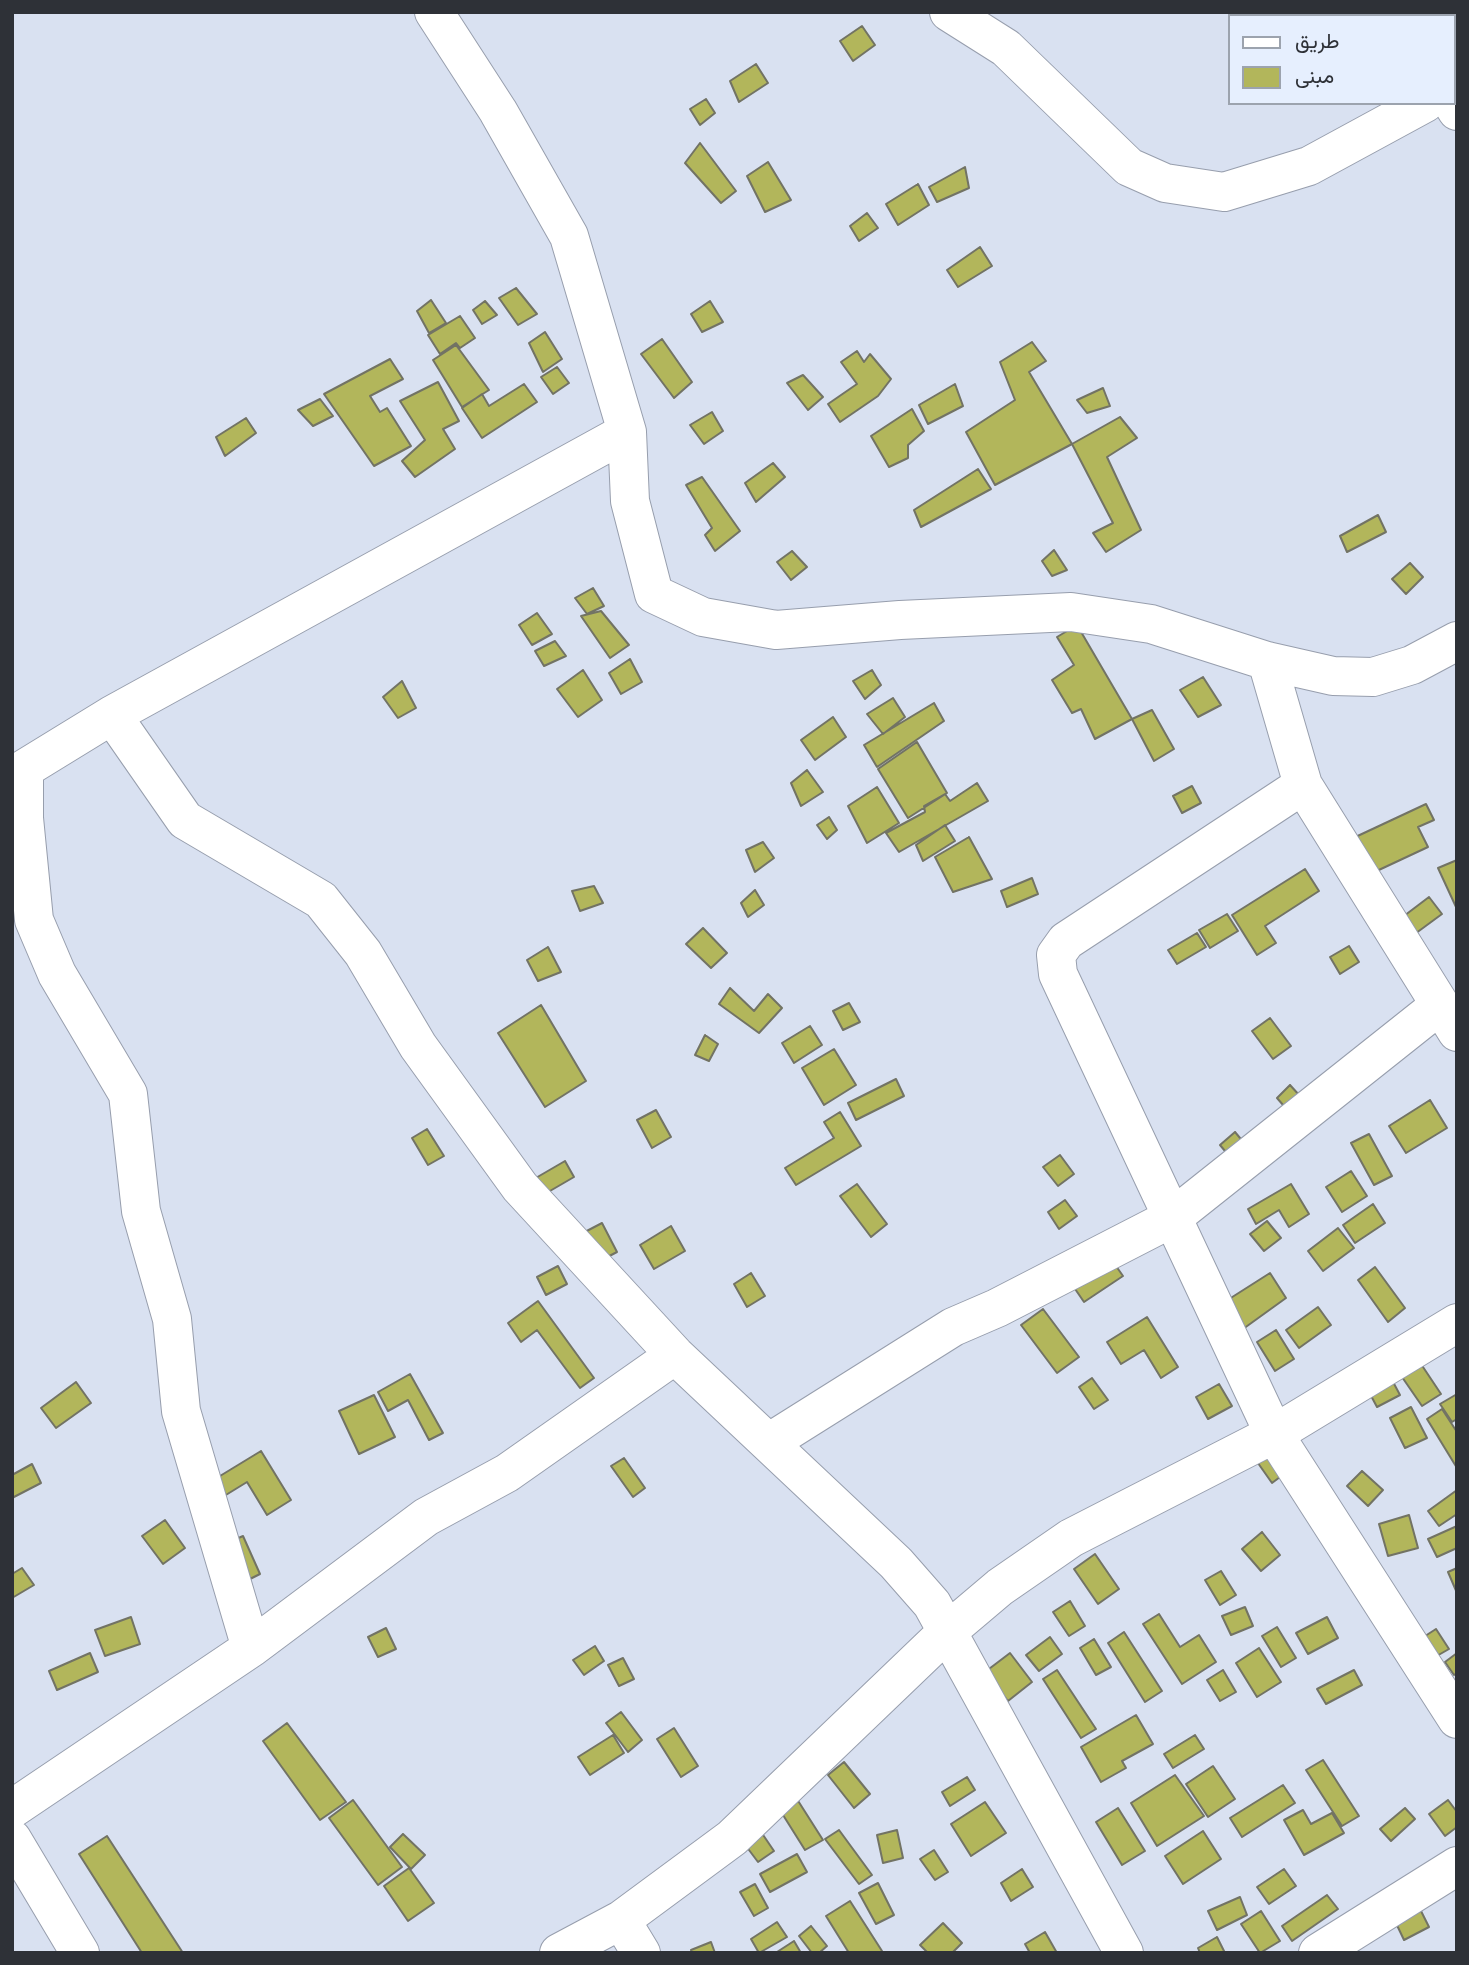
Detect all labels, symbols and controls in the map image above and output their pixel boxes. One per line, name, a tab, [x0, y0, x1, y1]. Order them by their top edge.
legend	[1228, 14, 1455, 105]
text: طريق	[1295, 29, 1340, 53]
text: مبنى	[1295, 64, 1334, 88]

